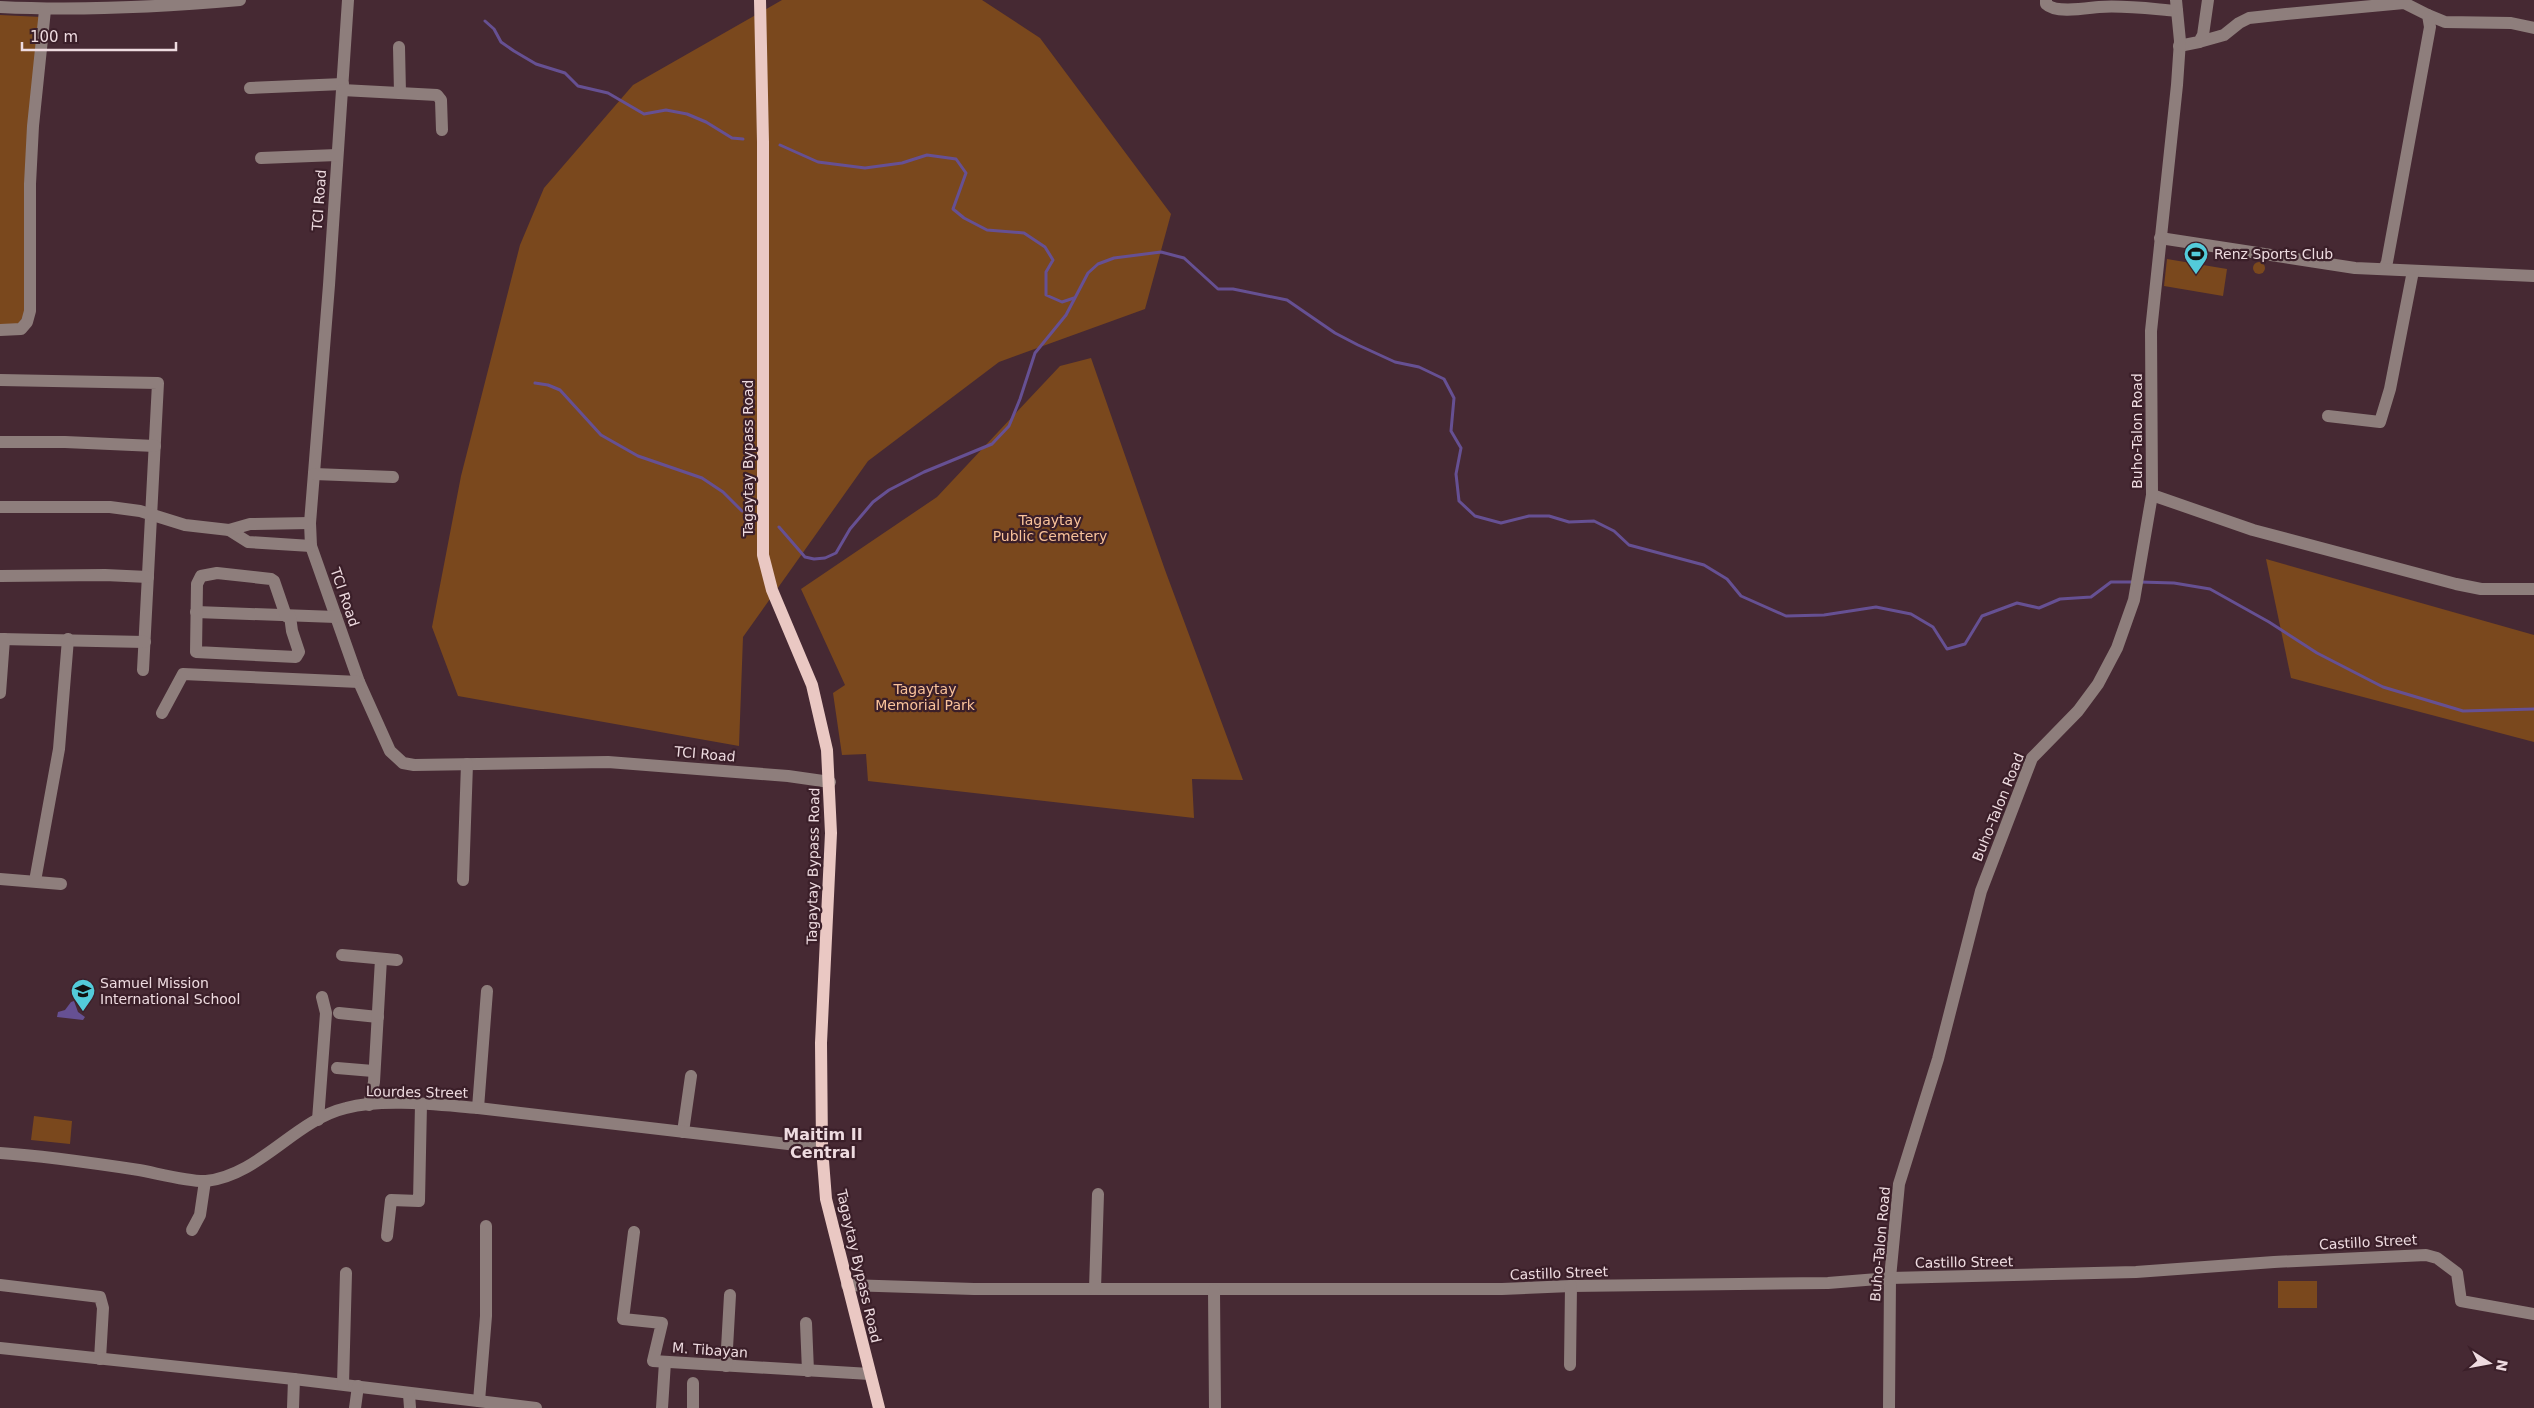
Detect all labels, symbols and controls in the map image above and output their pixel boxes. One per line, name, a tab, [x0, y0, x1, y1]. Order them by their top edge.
scale bar	[22, 20, 176, 52]
text: 100 m	[30, 28, 78, 46]
street label: TCI Road	[309, 169, 329, 232]
sports icon: Renz Sports Club	[2183, 241, 2209, 275]
place label: Renz Sports Club	[2214, 246, 2333, 262]
street label: Buho-Talon Road	[2129, 373, 2145, 489]
street label: Tagaytay Bypass Road	[740, 380, 756, 537]
park label: Tagaytay Public Cemetery	[993, 512, 1107, 544]
street label: TCI Road	[327, 565, 363, 629]
park label: Tagaytay Memorial Park	[875, 681, 976, 713]
street label: TCI Road	[673, 743, 736, 765]
street label: Buho-Talon Road	[1969, 750, 2027, 864]
street label: Tagaytay Bypass Road	[804, 787, 822, 946]
place label: Samuel Mission International School	[100, 975, 240, 1007]
school or university icon: Samuel Mission International School	[70, 978, 96, 1012]
street label: Lourdes Street	[366, 1083, 469, 1101]
district label: Maitim II Central	[783, 1125, 863, 1162]
street label: Buho-Talon Road	[1867, 1186, 1893, 1302]
street label: Tagaytay Bypass Road	[833, 1187, 884, 1344]
street label: Castillo Street	[2318, 1231, 2418, 1253]
street label: Castillo Street	[1915, 1253, 2014, 1271]
street label: Castillo Street	[1510, 1263, 1609, 1283]
north arrow	[2464, 1338, 2514, 1388]
street label: M. Tibayan	[671, 1339, 749, 1361]
text: N	[2493, 1358, 2511, 1373]

